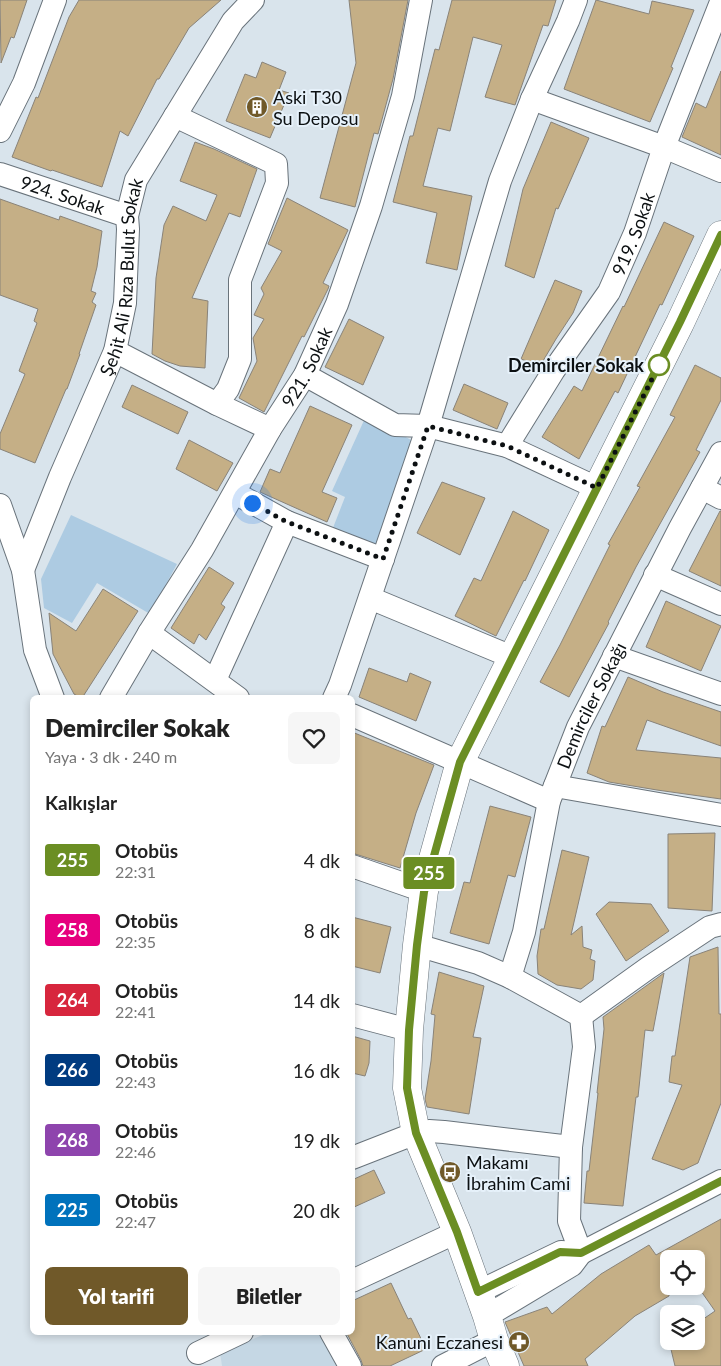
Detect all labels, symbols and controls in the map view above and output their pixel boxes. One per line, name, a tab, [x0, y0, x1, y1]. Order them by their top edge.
place label: Aski T30 Su Deposu	[273, 86, 358, 129]
building icon: Aski T30 Su Deposu	[245, 95, 269, 119]
street label: 924. Sokak	[18, 171, 108, 219]
street label: Şehit Ali Rıza Bulut Sokak	[95, 175, 147, 379]
street label: 919. Sokak	[607, 188, 659, 279]
street label: 921. Sokak	[276, 322, 337, 411]
place label: Demirciler Sokak	[508, 354, 644, 376]
marker: Demirciler Sokak	[648, 354, 670, 376]
your location	[240, 491, 265, 516]
street label: Demirciler Sokağı	[552, 638, 631, 772]
button: heart	[288, 712, 340, 764]
text: Demirciler Sokak	[45, 713, 230, 742]
text: Yaya · 3 dk · 240 m	[45, 747, 177, 766]
text: Kalkışlar	[45, 791, 117, 814]
text: Otobüs	[115, 839, 178, 862]
text: 255	[57, 849, 88, 871]
text: 4 dk	[304, 849, 340, 872]
line badge: 255	[400, 857, 458, 889]
text: 22:31	[115, 862, 156, 881]
text: 255	[413, 862, 445, 884]
text: Otobüs	[115, 909, 178, 932]
text: 258	[57, 919, 88, 941]
text: 8 dk	[304, 919, 340, 942]
text: 22:35	[115, 932, 156, 951]
text: Otobüs	[115, 979, 178, 1002]
text: 264	[57, 989, 88, 1011]
text: 14 dk	[293, 989, 340, 1012]
text: 22:41	[115, 1002, 156, 1021]
text: Otobüs	[115, 1049, 178, 1072]
text: 266	[57, 1059, 88, 1081]
text: 16 dk	[293, 1059, 340, 1082]
text: 22:43	[115, 1072, 156, 1091]
text: Otobüs	[115, 1119, 178, 1142]
text: 268	[57, 1129, 88, 1151]
text: 19 dk	[293, 1129, 340, 1152]
text: 22:46	[115, 1142, 156, 1161]
place label: Makamı İbrahim Cami	[466, 1151, 570, 1194]
bus stop icon: Makamı İbrahim Cami	[438, 1160, 462, 1184]
text: Otobüs	[115, 1189, 178, 1212]
text: 225	[57, 1199, 88, 1221]
text: 20 dk	[293, 1199, 340, 1222]
text: 22:47	[115, 1212, 156, 1231]
map controls	[660, 1250, 705, 1350]
button: locate	[660, 1250, 705, 1295]
button: Yol tarifi	[45, 1267, 188, 1325]
button: Biletler	[198, 1267, 340, 1325]
button: layers	[660, 1305, 705, 1350]
pharmacy icon: Kanuni Eczanesi	[507, 1330, 531, 1354]
place label: Kanuni Eczanesi	[376, 1331, 503, 1353]

